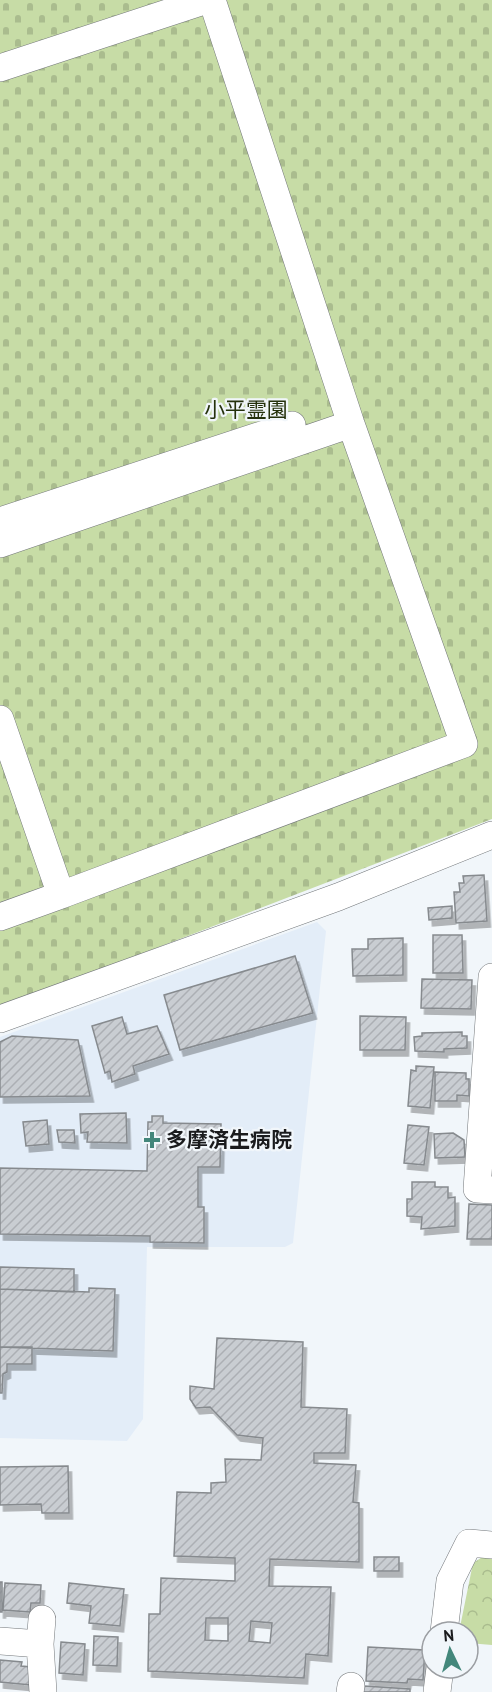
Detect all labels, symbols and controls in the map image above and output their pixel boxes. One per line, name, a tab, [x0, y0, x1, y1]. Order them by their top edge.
park label: 小平霊園	[204, 396, 288, 423]
place label: 多摩済生病院	[166, 1126, 292, 1153]
marker: 多摩済生病院	[143, 1131, 161, 1149]
north arrow	[420, 1620, 480, 1680]
text: N	[443, 1625, 455, 1645]

